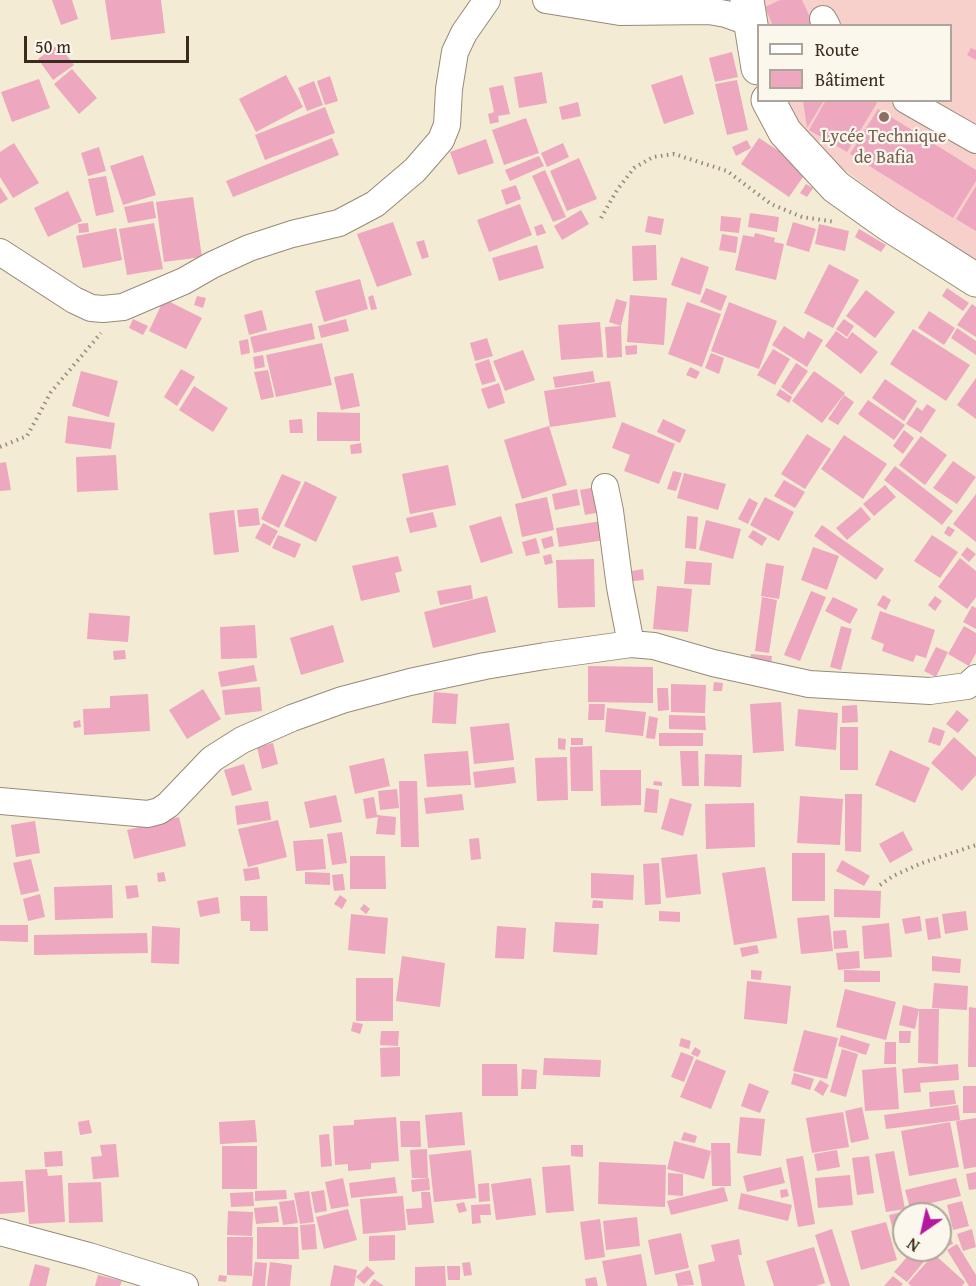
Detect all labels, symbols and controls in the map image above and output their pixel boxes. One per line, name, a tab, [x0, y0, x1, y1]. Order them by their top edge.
scale bar	[27, 24, 192, 62]
legend	[757, 24, 952, 102]
text: 50 m	[35, 33, 71, 60]
text: Route	[815, 36, 859, 63]
text: Bâtiment	[815, 66, 885, 93]
marker: Lycée Technique de Bafia	[877, 110, 891, 124]
place label: Lycée Technique de Bafia	[821, 126, 947, 168]
north arrow	[892, 1202, 952, 1262]
text: N	[902, 1232, 924, 1258]

